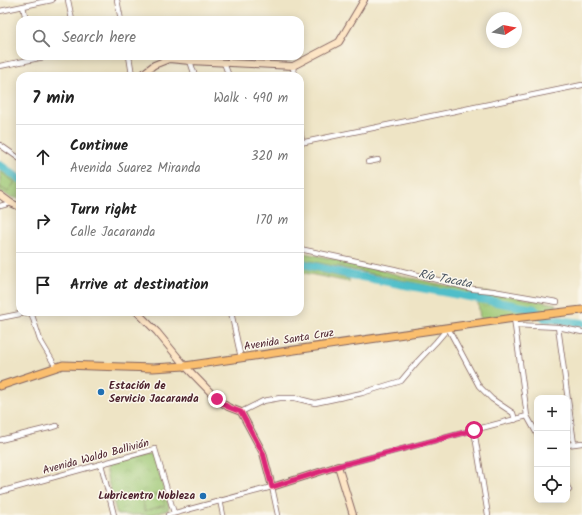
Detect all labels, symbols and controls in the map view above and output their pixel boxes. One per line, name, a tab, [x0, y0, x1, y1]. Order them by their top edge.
north arrow	[486, 12, 522, 48]
search box	[16, 16, 304, 60]
text: Search here	[62, 26, 136, 50]
icon: search	[30, 27, 52, 49]
text: 7 min	[32, 85, 74, 112]
text: Walk · 490 m	[213, 88, 288, 109]
text: Continue	[70, 134, 128, 158]
icon: ahead	[32, 146, 54, 168]
text: 320 m	[251, 146, 288, 167]
text: Avenida Suarez Miranda	[70, 158, 201, 179]
text: Turn right	[70, 198, 137, 222]
icon: right	[32, 210, 54, 232]
text: 170 m	[256, 210, 288, 231]
text: Calle Jacaranda	[70, 222, 155, 243]
water label: Río Tacata	[417, 265, 474, 294]
text: Arrive at destination	[70, 273, 209, 297]
icon: arrive	[32, 274, 54, 296]
street label: Avenida Santa Cruz	[243, 324, 335, 356]
place label: Estación de Servicio Jacaranda	[109, 377, 199, 408]
marker: Estación de Servicio Jacaranda	[96, 387, 106, 397]
route end	[208, 390, 226, 408]
map controls	[534, 395, 570, 503]
button: +	[534, 395, 570, 431]
route start	[465, 421, 483, 439]
button: −	[534, 431, 570, 467]
street label: Avenida Waldo Ballivián	[41, 434, 151, 480]
button: locate	[534, 467, 570, 503]
place label: Lubricentro Nobleza	[98, 487, 195, 505]
marker: Lubricentro Nobleza	[198, 491, 208, 501]

